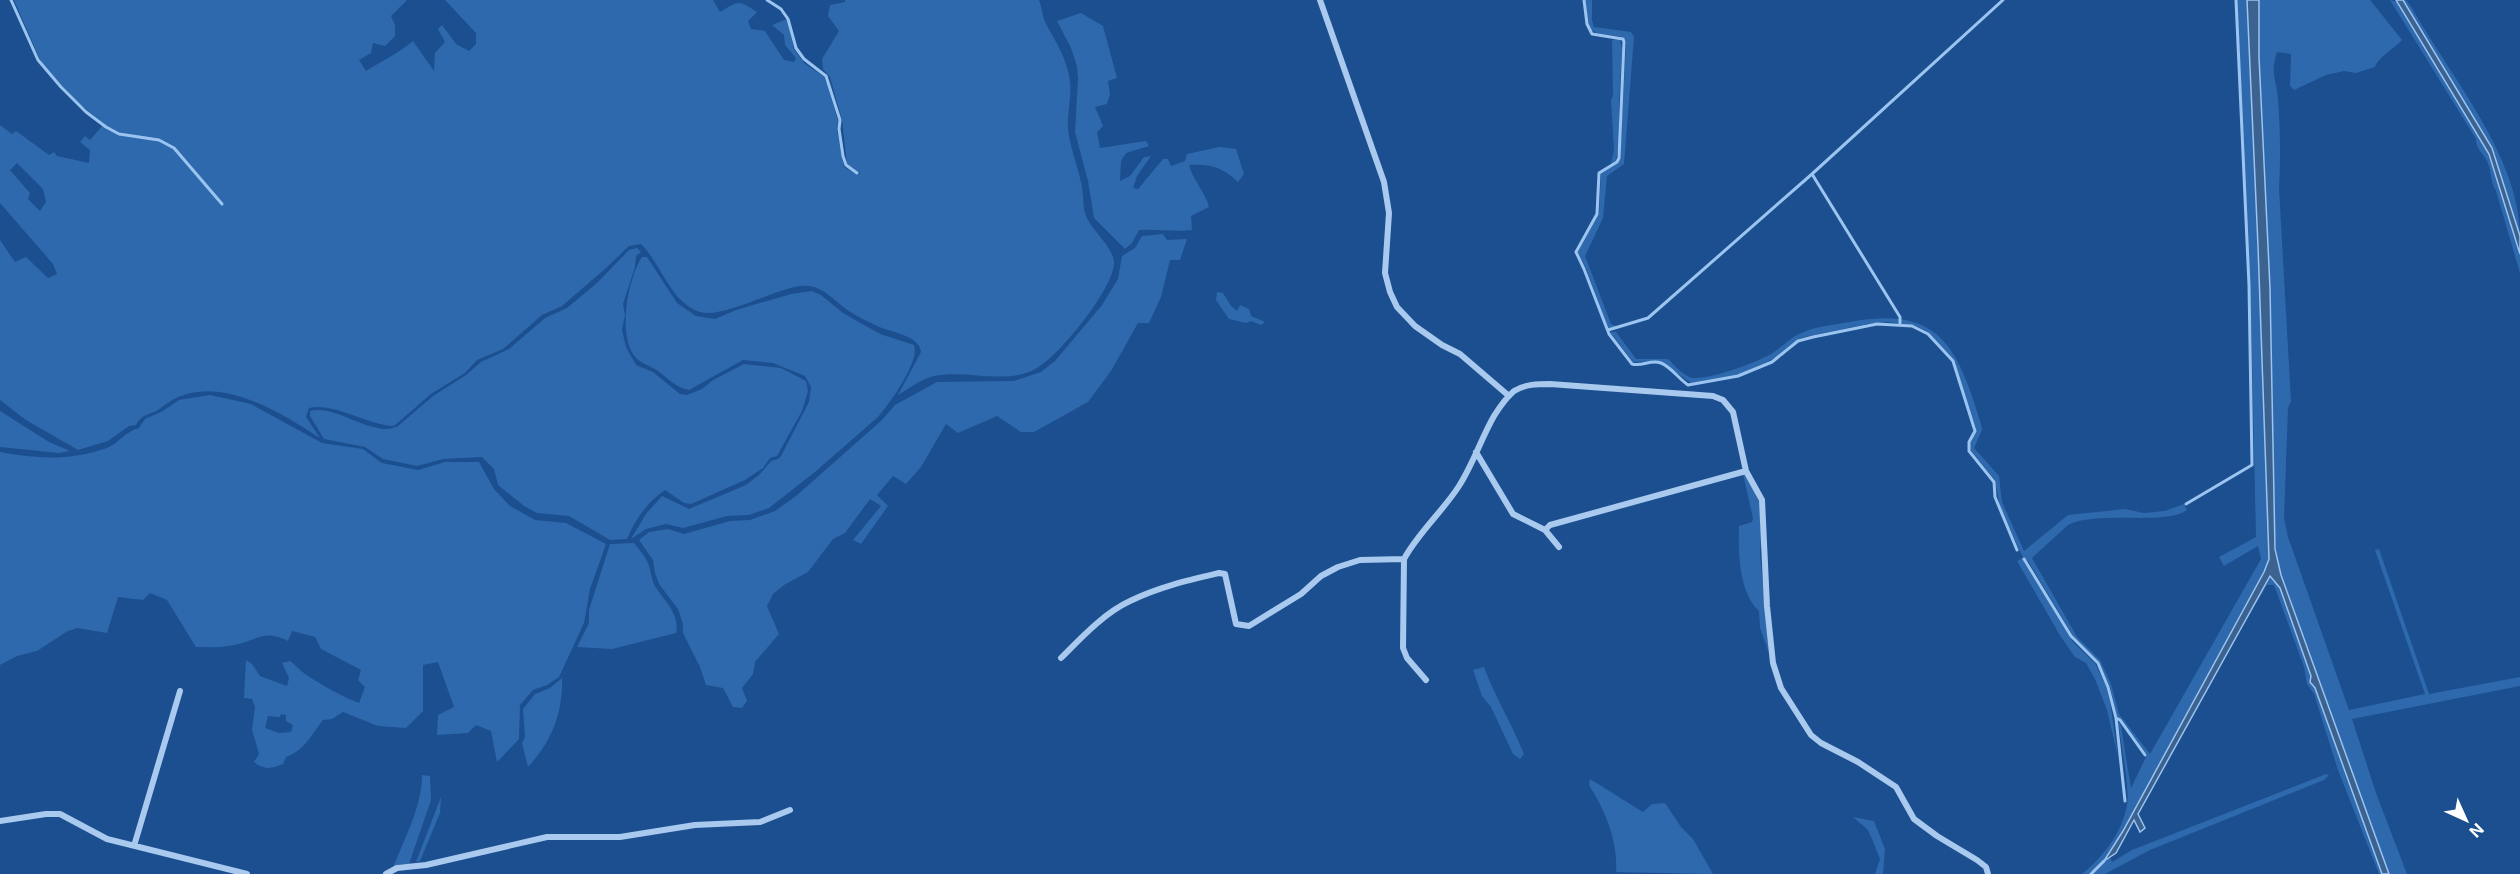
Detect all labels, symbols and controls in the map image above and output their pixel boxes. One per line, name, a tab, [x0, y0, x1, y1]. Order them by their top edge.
north arrow	[2436, 790, 2496, 850]
text: N	[2465, 819, 2488, 842]

